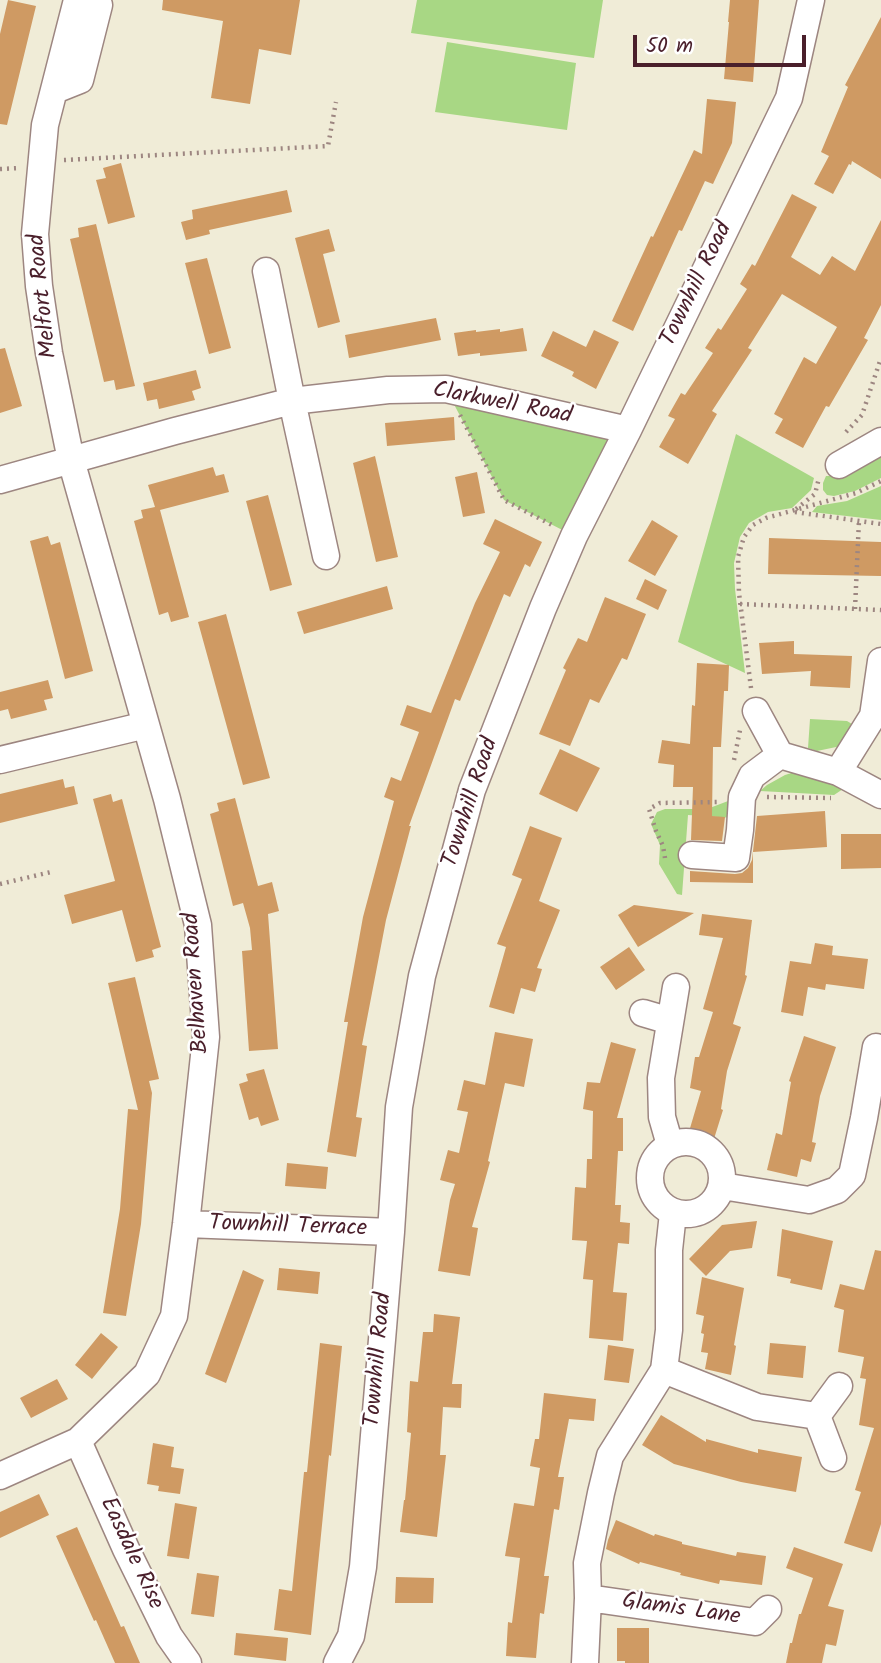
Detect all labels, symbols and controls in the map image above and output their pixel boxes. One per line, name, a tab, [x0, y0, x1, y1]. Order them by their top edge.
scale bar	[636, 21, 809, 65]
text: 50 m	[646, 30, 693, 63]
street label: Townhill Road	[656, 218, 740, 352]
street label: Melfort Road	[25, 232, 65, 360]
street label: Clarkwell Road	[430, 378, 574, 432]
street label: Townhill Road	[438, 735, 506, 871]
street label: Belhaven Road	[179, 912, 217, 1054]
street label: Townhill Terrace	[209, 1211, 367, 1245]
street label: Townhill Road	[360, 1292, 400, 1428]
street label: Easdale Rise	[92, 1494, 168, 1614]
street label: Glamis Lane	[620, 1589, 742, 1633]

